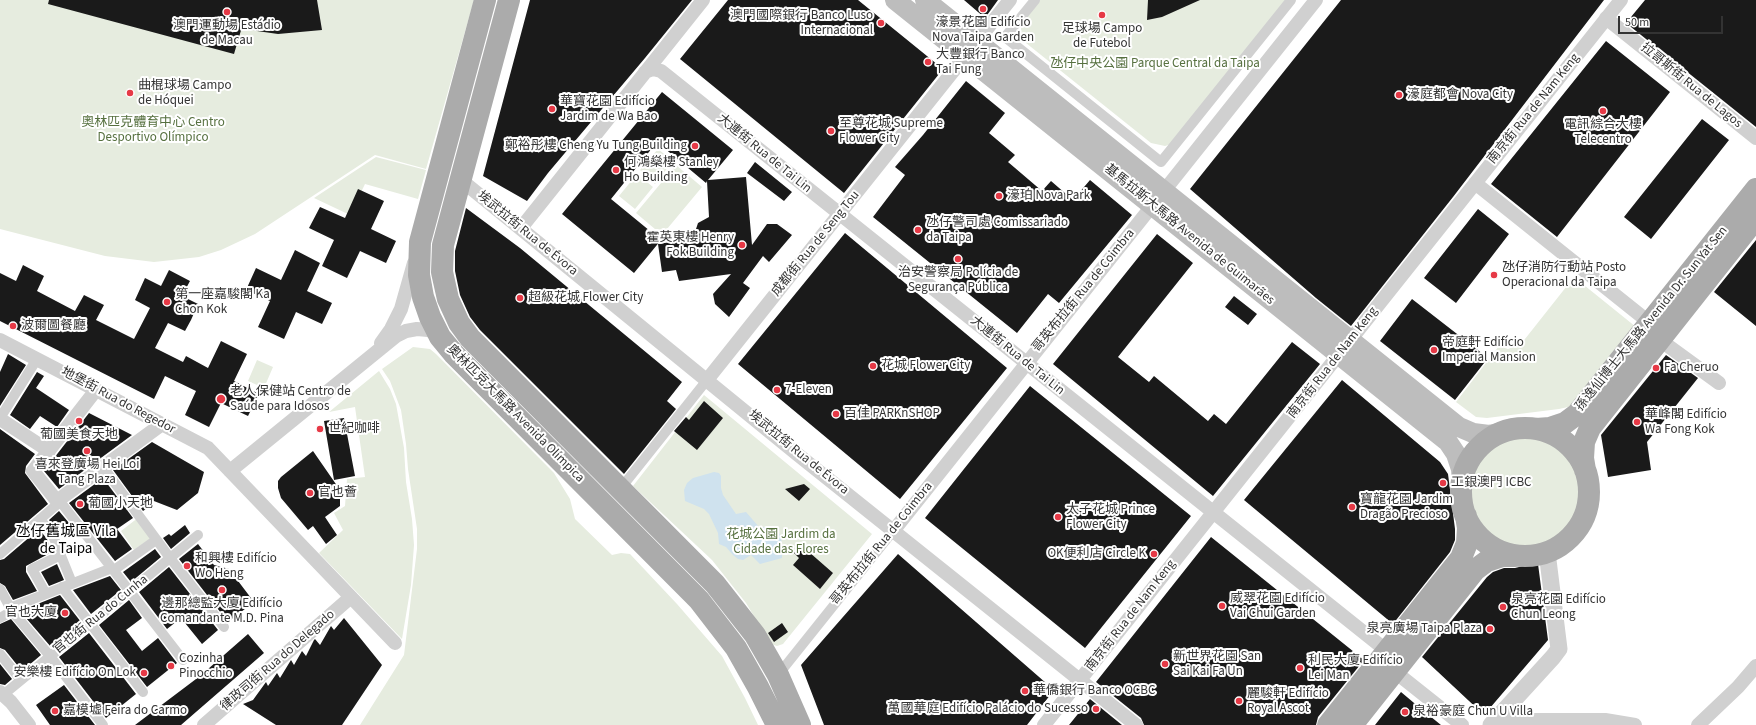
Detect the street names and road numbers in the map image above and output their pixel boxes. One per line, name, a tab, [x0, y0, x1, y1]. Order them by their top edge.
street label: 拉哥斯街 Rua de Lagos	[1637, 40, 1745, 132]
street label: 南京街 Rua de Nam Keng	[1485, 51, 1583, 167]
street label: 大連街 Rua de Tai Lin	[714, 111, 814, 197]
street label: 基馬拉斯大馬路 Avenida de Guimarães	[1101, 162, 1277, 308]
street label: 成都街 Rua de Seng Tou	[769, 188, 863, 300]
street label: 埃武拉街 Rua de Évora	[474, 189, 580, 279]
street label: 孫逸仙博士大馬路 Avenida Dr. Sun Yat Sen	[1573, 223, 1731, 415]
street label: 哥英布拉街 Rua de Coimbra	[1030, 226, 1138, 356]
street label: 南京街 Rua de Nam Keng	[1285, 304, 1381, 422]
street label: 大連街 Rua de Tai Lin	[967, 313, 1067, 399]
street label: 奧林匹克大馬路 Avenida Olímpica	[443, 342, 587, 486]
street label: 地堡街 Rua do Regedor	[58, 364, 178, 438]
street label: 埃武拉街 Rua de Évora	[745, 408, 851, 498]
street label: 哥英布拉街 Rua de Coimbra	[828, 479, 936, 609]
street label: 南京街 Rua de Nam Keng	[1083, 557, 1179, 675]
street label: 官也街 Rua do Cunha	[51, 572, 151, 658]
street label: 律政司街 Rua do Delegado	[218, 607, 338, 715]

